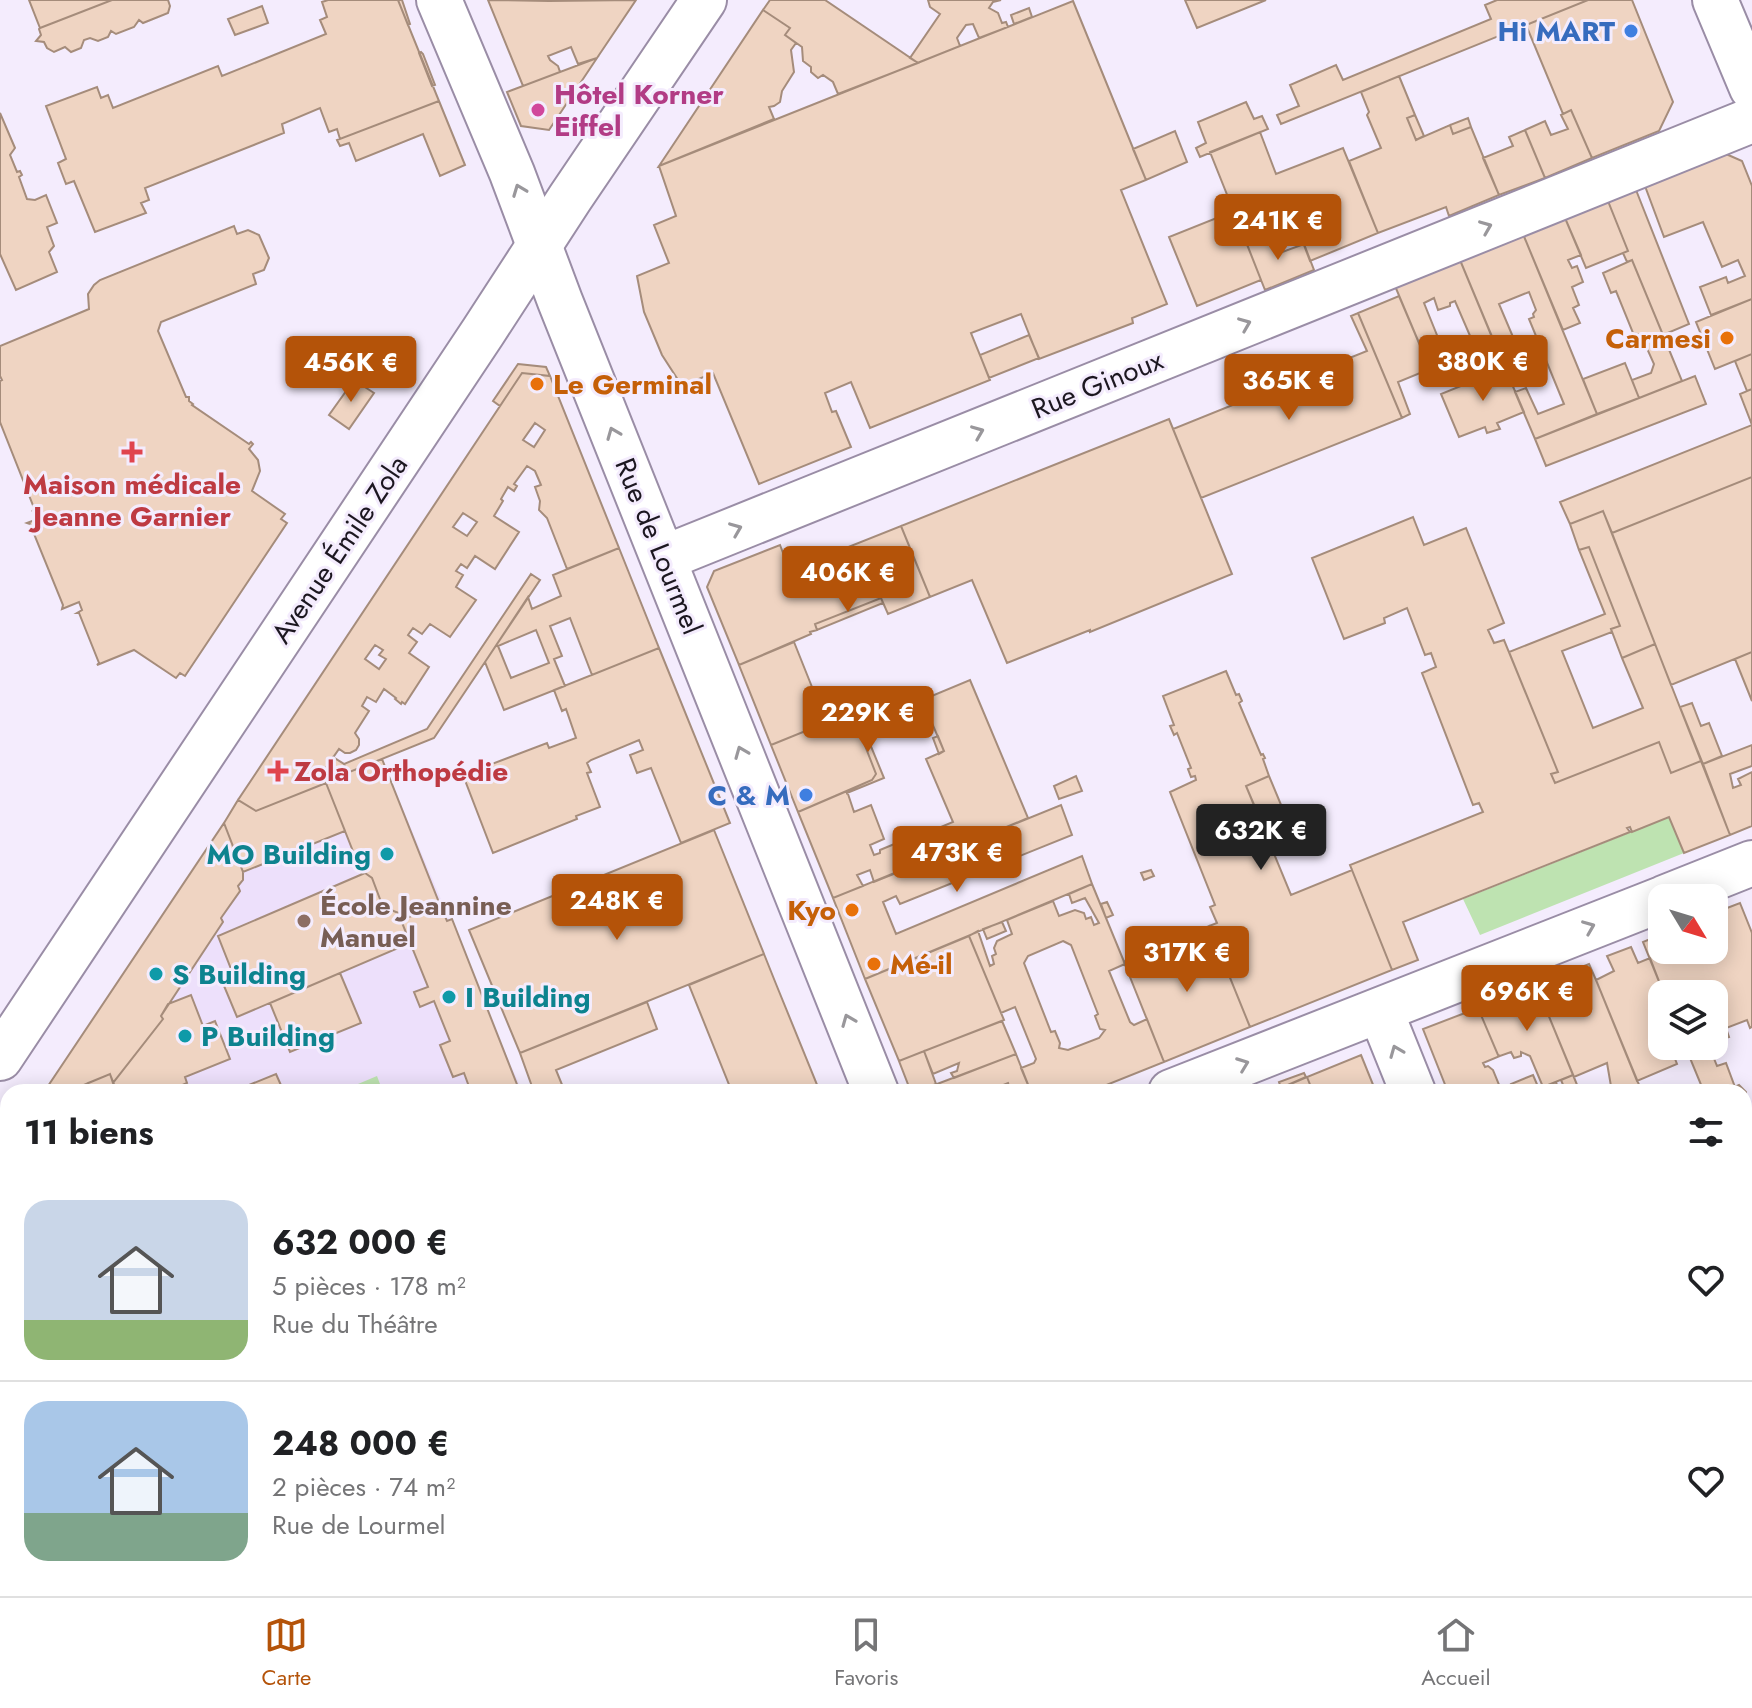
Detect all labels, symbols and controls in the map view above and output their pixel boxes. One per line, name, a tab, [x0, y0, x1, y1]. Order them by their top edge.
place label: Hi MART	[1498, 11, 1615, 52]
marker: Hi MART	[1622, 22, 1640, 40]
place label: Hôtel Korner Eiffel	[554, 74, 724, 147]
marker: Hôtel Korner Eiffel	[529, 101, 547, 119]
one-way arrow	[512, 184, 529, 198]
pin: 241K €	[1213, 194, 1343, 262]
text: 241K €	[1232, 201, 1324, 239]
one-way arrow	[1478, 220, 1492, 237]
one-way arrow	[1237, 318, 1251, 334]
place label: Carmesi	[1605, 318, 1711, 359]
marker: Carmesi	[1718, 329, 1736, 347]
pin: 380K €	[1418, 335, 1548, 403]
pin: 456K €	[286, 336, 416, 404]
street label: Rue Ginoux	[1025, 339, 1169, 429]
text: 380K €	[1437, 342, 1529, 380]
text: 456K €	[303, 343, 399, 381]
pin: 365K €	[1224, 354, 1354, 422]
text: 365K €	[1242, 361, 1336, 399]
place label: Le Germinal	[553, 364, 712, 405]
marker: Le Germinal	[528, 375, 546, 393]
one-way arrow	[970, 425, 984, 442]
one-way arrow	[606, 427, 623, 441]
marker: Maison médicale Jeanne Garnier	[121, 441, 143, 463]
street label: Avenue Émile Zola	[261, 447, 418, 652]
street label: Rue de Lourmel	[605, 452, 713, 641]
place label: Maison médicale Jeanne Garnier	[23, 464, 241, 537]
one-way arrow	[728, 522, 742, 539]
pin: 406K €	[783, 546, 913, 614]
text: 406K €	[800, 553, 896, 591]
pin: 229K €	[803, 686, 933, 754]
text: 229K €	[821, 693, 915, 731]
one-way arrow	[734, 746, 751, 760]
place label: Zola Orthopédie	[294, 751, 508, 792]
marker: Zola Orthopédie	[269, 762, 287, 780]
place label: C & M	[708, 775, 790, 816]
marker: C & M	[797, 786, 815, 804]
pin: 632K €	[1196, 804, 1326, 872]
text: 632K €	[1214, 811, 1308, 849]
pin: 473K €	[892, 826, 1022, 894]
text: 473K €	[911, 833, 1003, 871]
place label: MO Building	[206, 834, 371, 875]
marker: MO Building	[378, 845, 396, 863]
pin: 248K €	[552, 874, 682, 942]
text: 248K €	[570, 881, 664, 919]
north arrow	[1648, 884, 1728, 964]
map controls	[1648, 884, 1728, 1060]
place label: École Jeannine Manuel	[320, 885, 512, 958]
place label: Kyo	[787, 890, 836, 931]
marker: Kyo	[843, 901, 861, 919]
marker: École Jeannine Manuel	[295, 912, 313, 930]
one-way arrow	[1581, 921, 1595, 937]
pin: 317K €	[1122, 926, 1252, 994]
text: 317K €	[1143, 933, 1231, 971]
place label: Mé-il	[890, 944, 953, 985]
place label: S Building	[172, 954, 306, 995]
marker: Mé-il	[865, 955, 883, 973]
marker: S Building	[147, 965, 165, 983]
pin: 696K €	[1462, 965, 1592, 1033]
text: 696K €	[1479, 972, 1575, 1010]
place label: I Building	[465, 977, 591, 1018]
button: layers	[1648, 980, 1728, 1060]
marker: I Building	[440, 988, 458, 1006]
one-way arrow	[841, 1014, 857, 1028]
place label: P Building	[201, 1016, 335, 1057]
marker: P Building	[176, 1027, 194, 1045]
one-way arrow	[1390, 1045, 1406, 1059]
one-way arrow	[1235, 1057, 1249, 1073]
text: 11 biens	[24, 1108, 154, 1157]
icon: filters	[1684, 1110, 1728, 1154]
text: 632 000 €	[272, 1218, 448, 1267]
icon: home	[88, 1232, 184, 1328]
icon: heart	[1684, 1258, 1728, 1302]
text: 5 pièces · 178 m²	[272, 1267, 466, 1305]
text: Rue du Théâtre	[272, 1305, 438, 1343]
text: 248 000 €	[272, 1419, 450, 1468]
icon: home	[88, 1433, 184, 1529]
icon: heart	[1684, 1459, 1728, 1503]
text: 2 pièces · 74 m²	[272, 1468, 455, 1506]
text: Rue de Lourmel	[272, 1506, 446, 1544]
tab: Carte	[261, 1613, 311, 1693]
tab: Favoris	[834, 1613, 898, 1693]
tab: Accueil	[1421, 1613, 1491, 1693]

